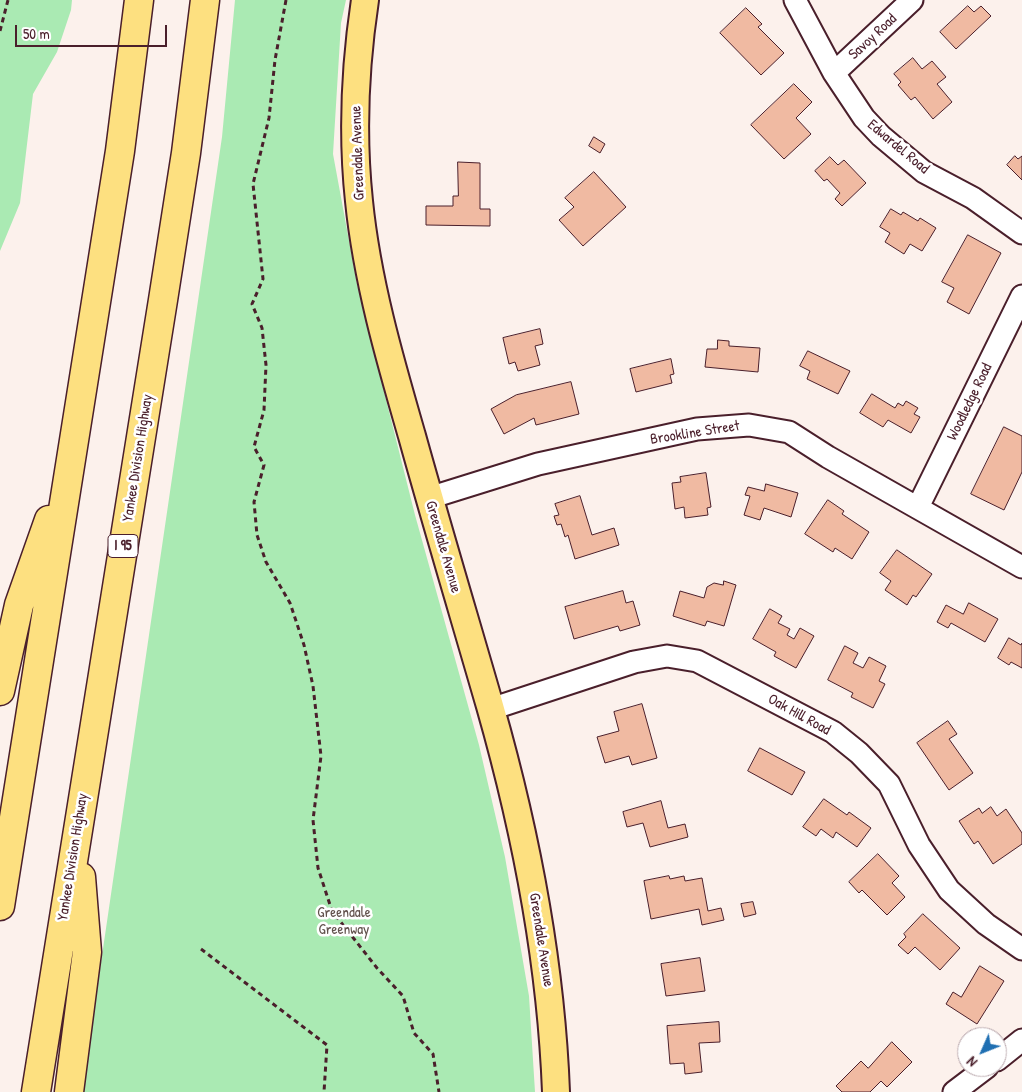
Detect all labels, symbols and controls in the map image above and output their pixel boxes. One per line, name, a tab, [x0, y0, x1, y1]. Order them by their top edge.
street label: Savoy Road	[845, 10, 901, 64]
scale bar	[18, 15, 170, 47]
text: 50 m	[23, 23, 50, 44]
street label: Greendale Avenue	[347, 105, 369, 201]
street label: Edwardel Road	[864, 116, 932, 178]
street label: Woodledge Road	[944, 360, 996, 444]
street label: Yankee Division Highway	[119, 393, 157, 523]
street label: Brookline Street	[649, 417, 741, 449]
street label: Greendale Avenue	[421, 499, 465, 595]
road number: I 95	[108, 534, 138, 558]
street label: Oak Hill Road	[765, 690, 833, 740]
street label: Yankee Division Highway	[54, 792, 92, 922]
street label: Greendale Avenue	[525, 892, 557, 988]
park label: Greendale Greenway	[317, 904, 371, 939]
north arrow	[957, 1027, 1007, 1077]
text: N	[962, 1053, 981, 1071]

